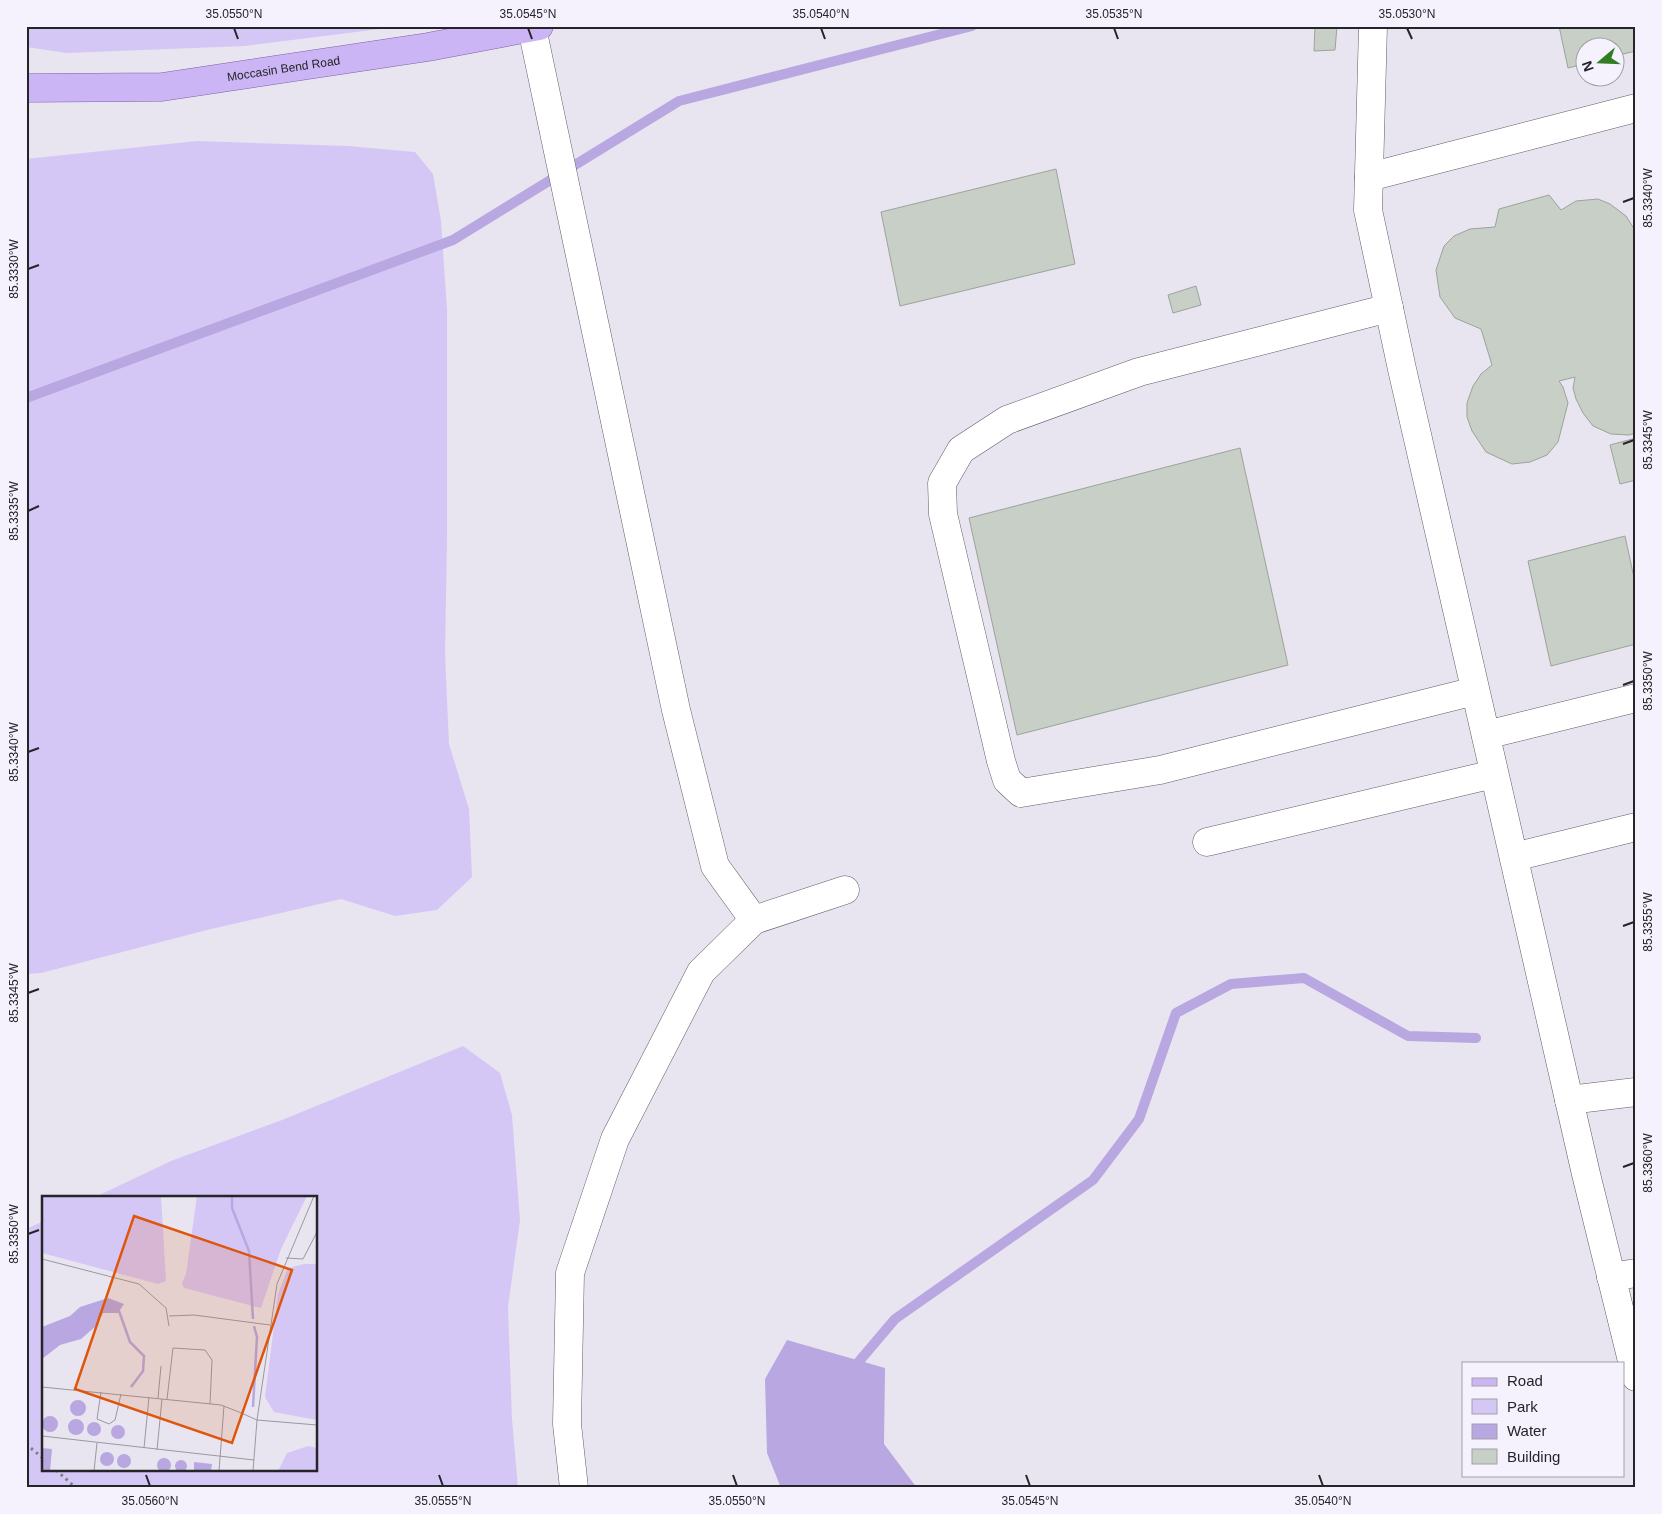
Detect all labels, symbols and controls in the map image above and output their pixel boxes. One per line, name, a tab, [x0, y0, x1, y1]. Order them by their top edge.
text: 35.0550°N	[206, 7, 262, 21]
text: 35.0545°N	[500, 7, 556, 21]
text: 35.0540°N	[793, 7, 849, 21]
text: 35.0535°N	[1086, 7, 1142, 21]
text: 35.0530°N	[1379, 7, 1435, 21]
north arrow	[1574, 38, 1624, 88]
street label: Moccasin Bend Road	[226, 53, 341, 84]
text: N	[1578, 59, 1597, 74]
text: 85.3340°W	[1641, 168, 1655, 228]
text: 85.3330°W	[7, 239, 21, 299]
text: 85.3345°W	[1641, 410, 1655, 470]
text: 85.3335°W	[7, 481, 21, 541]
text: 85.3350°W	[1641, 651, 1655, 711]
text: 85.3340°W	[7, 722, 21, 782]
text: 85.3355°W	[1641, 892, 1655, 952]
text: 85.3345°W	[7, 963, 21, 1023]
text: 85.3360°W	[1641, 1133, 1655, 1193]
inset map	[42, 1196, 318, 1472]
text: 85.3350°W	[7, 1204, 21, 1264]
legend	[1462, 1362, 1624, 1476]
text: Road	[1507, 1372, 1543, 1389]
text: Park	[1507, 1398, 1538, 1415]
text: Water	[1507, 1422, 1546, 1439]
text: Building	[1507, 1448, 1560, 1465]
text: 35.0560°N	[122, 1494, 178, 1508]
text: 35.0555°N	[415, 1494, 471, 1508]
text: 35.0550°N	[709, 1494, 765, 1508]
text: 35.0545°N	[1002, 1494, 1058, 1508]
text: 35.0540°N	[1295, 1494, 1351, 1508]

